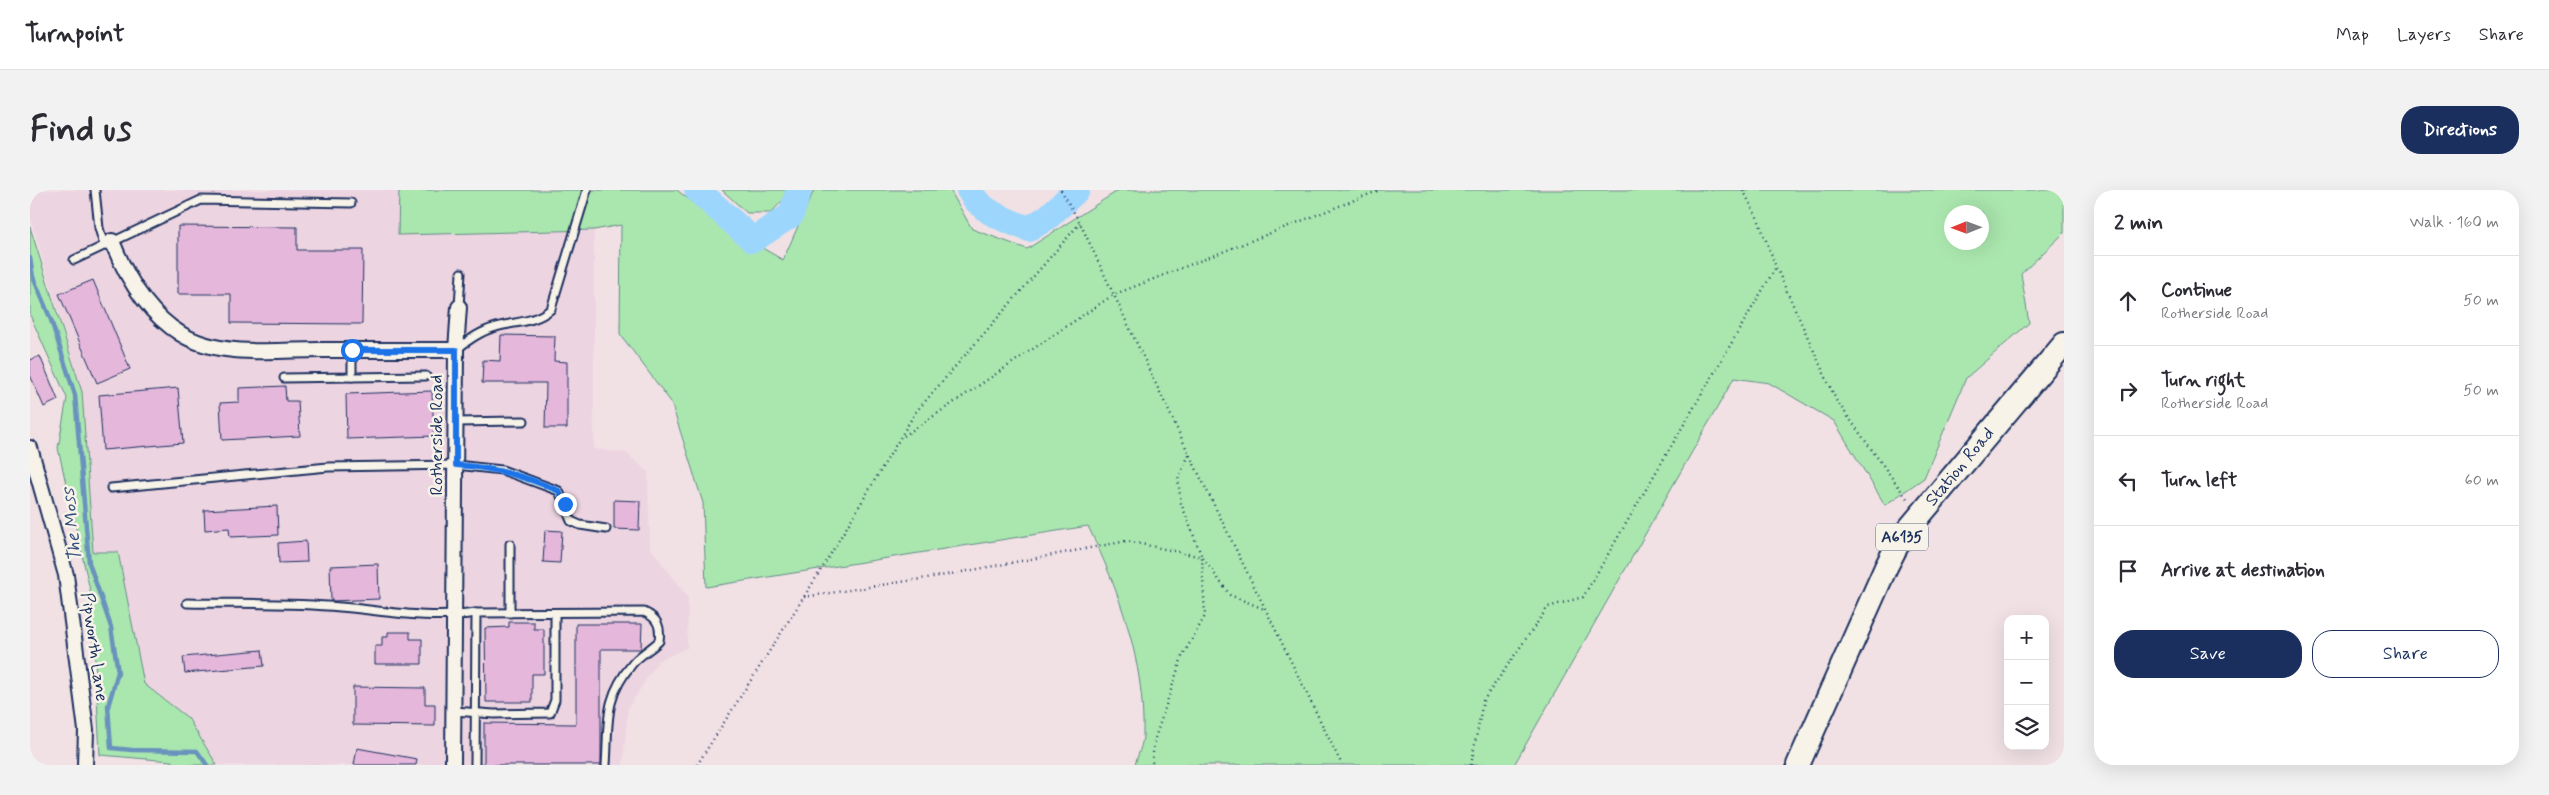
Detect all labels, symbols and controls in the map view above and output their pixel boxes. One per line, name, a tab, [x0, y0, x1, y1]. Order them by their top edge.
text: Turnpoint	[25, 19, 125, 50]
text: Map	[2336, 23, 2369, 47]
text: Layers	[2397, 23, 2451, 47]
text: Share	[2479, 23, 2524, 47]
button: Directions	[2401, 106, 2519, 154]
text: Find us	[30, 107, 132, 153]
north arrow	[1944, 205, 1989, 250]
text: 2 min	[2114, 209, 2163, 237]
text: Walk · 160 m	[2409, 212, 2499, 233]
text: Continue	[2161, 278, 2232, 303]
icon: ahead	[2114, 287, 2142, 315]
text: 50 m	[2463, 290, 2499, 311]
text: Rotherside Road	[2161, 303, 2268, 324]
route start	[341, 339, 364, 362]
text: Turn right	[2161, 368, 2245, 393]
street label: Rotherside Road	[425, 375, 449, 495]
icon: right	[2114, 377, 2142, 405]
text: 50 m	[2463, 380, 2499, 401]
text: Rotherside Road	[2161, 393, 2268, 414]
street label: Station Road	[1920, 422, 2000, 512]
icon: left	[2114, 467, 2142, 495]
text: Turn left	[2161, 468, 2237, 493]
text: 60 m	[2465, 470, 2499, 491]
water label: The Moss	[56, 485, 88, 563]
route end	[554, 493, 577, 516]
road number: A6135	[1876, 524, 1928, 551]
icon: arrive	[2114, 557, 2142, 585]
text: Arrive at destination	[2161, 558, 2325, 583]
street label: Pipworth Lane	[74, 591, 114, 703]
map controls	[2004, 615, 2049, 750]
button: +	[2004, 615, 2049, 660]
button: Save	[2114, 630, 2302, 678]
button: Share	[2312, 630, 2499, 678]
button: −	[2004, 660, 2049, 705]
button: layers	[2004, 705, 2049, 750]

